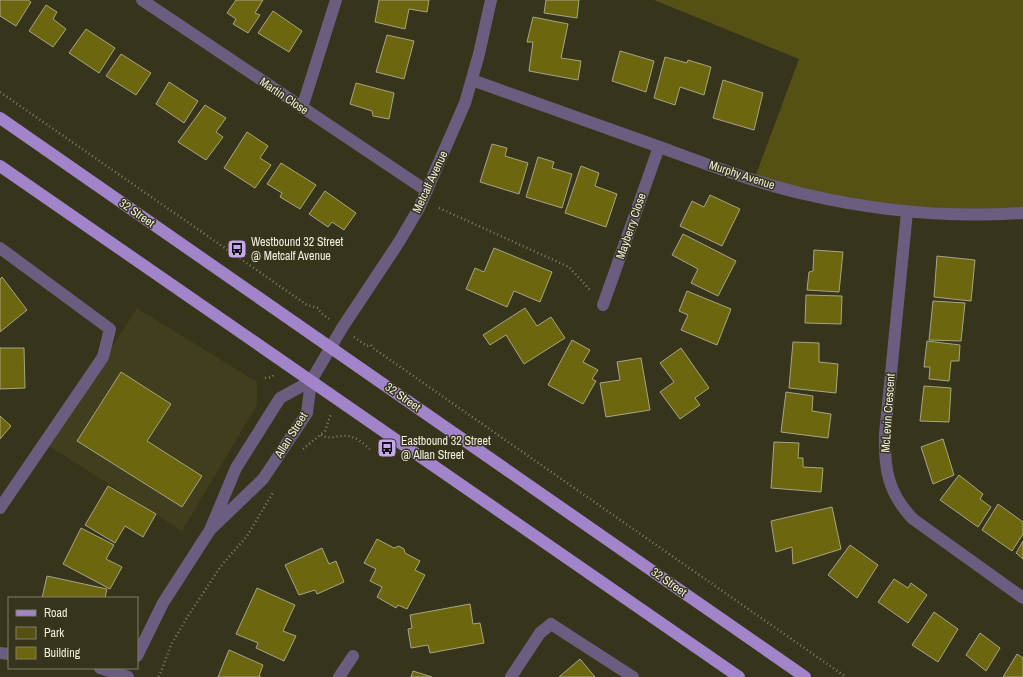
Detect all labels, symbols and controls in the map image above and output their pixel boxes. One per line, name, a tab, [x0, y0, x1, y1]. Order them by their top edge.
street label: Martin Close	[256, 74, 312, 118]
street label: Metcalf Avenue	[409, 148, 451, 216]
street label: Murphy Avenue	[707, 157, 777, 193]
street label: Mayberry Close	[612, 191, 650, 261]
street label: 32 Street	[116, 195, 158, 231]
place label: Westbound 32 Street @ Metcalf Avenue	[251, 234, 344, 264]
bus stop icon: Westbound 32 Street @ Metcalf Avenue	[226, 238, 248, 260]
street label: McLevin Crescent	[877, 373, 899, 453]
street label: 32 Street	[382, 379, 424, 415]
street label: Allan Street	[270, 409, 311, 462]
place label: Eastbound 32 Street @ Allan Street	[401, 433, 491, 463]
bus stop icon: Eastbound 32 Street @ Allan Street	[376, 437, 398, 459]
street label: 32 Street	[648, 564, 690, 600]
legend	[8, 597, 138, 669]
text: Road	[44, 605, 68, 621]
text: Park	[44, 625, 64, 641]
text: Building	[44, 645, 81, 661]

